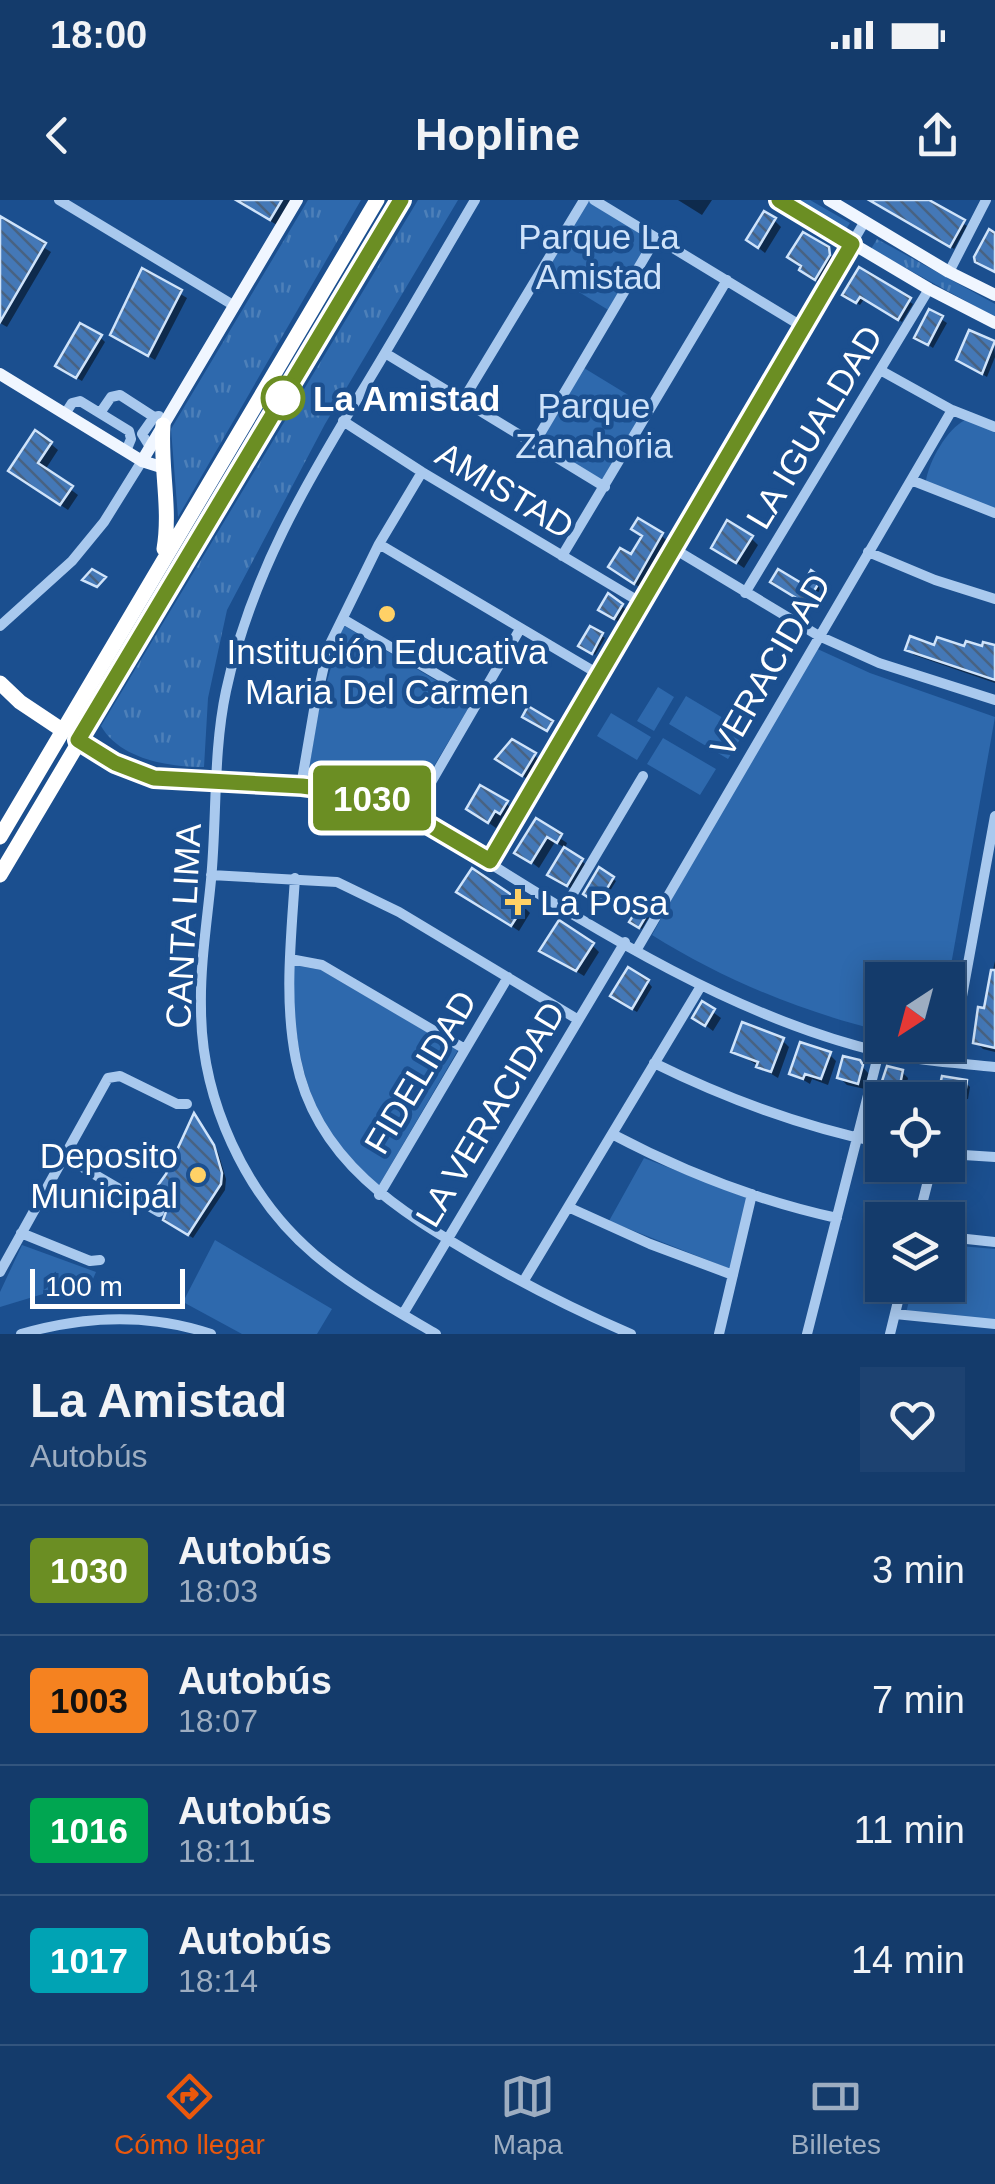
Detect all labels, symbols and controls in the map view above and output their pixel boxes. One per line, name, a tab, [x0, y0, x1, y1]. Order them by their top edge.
text: 18:00	[50, 14, 147, 56]
icon: back	[30, 108, 85, 163]
icon: share	[910, 108, 965, 163]
text: Hopline	[415, 109, 580, 160]
park label: Parque La Amistad	[518, 217, 680, 296]
street label: LA IGUALDAD	[738, 319, 890, 535]
marker: La Amistad	[262, 377, 304, 419]
place label: La Amistad	[313, 379, 500, 418]
park label: Parque Zanahoria	[515, 386, 673, 465]
street label: AMISTAD	[429, 434, 581, 546]
street label: VERACIDAD	[702, 567, 838, 763]
marker: Institución Educativa Maria Del Carmen	[376, 603, 398, 625]
place label: Institución Educativa Maria Del Carmen	[226, 632, 548, 711]
line badge: 1030	[302, 766, 442, 830]
text: 1030	[333, 779, 411, 818]
street label: CANTA LIMA	[158, 822, 208, 1030]
place label: La Posa	[540, 883, 669, 922]
marker: La Posa	[505, 889, 531, 915]
north arrow	[865, 962, 965, 1062]
map controls	[865, 962, 965, 1302]
street label: FIDELIDAD	[356, 984, 484, 1160]
street label: LA VERACIDAD	[408, 995, 572, 1233]
button: locate	[865, 1082, 965, 1182]
place label: Deposito Municipal	[30, 1136, 178, 1215]
marker: Deposito Municipal	[187, 1164, 209, 1186]
button: layers	[865, 1202, 965, 1302]
scale bar	[30, 1264, 185, 1308]
text: 100 m	[45, 1271, 123, 1302]
button: heart	[860, 1367, 965, 1472]
text: La Amistad	[30, 1374, 287, 1427]
text: Autobús	[30, 1438, 147, 1474]
text: Autobús	[178, 1530, 332, 1572]
text: 3 min	[872, 1549, 965, 1591]
text: 1030	[50, 1551, 128, 1590]
text: 18:03	[178, 1573, 258, 1609]
text: Autobús	[178, 1660, 332, 1702]
text: 7 min	[872, 1679, 965, 1721]
text: 1003	[50, 1681, 128, 1720]
text: 18:07	[178, 1703, 258, 1739]
text: Autobús	[178, 1790, 332, 1832]
text: 11 min	[854, 1809, 965, 1851]
text: 1016	[50, 1811, 128, 1850]
text: 18:11	[178, 1833, 256, 1869]
text: Autobús	[178, 1920, 332, 1962]
text: 14 min	[851, 1939, 965, 1981]
text: 1017	[50, 1941, 128, 1980]
text: 18:14	[178, 1963, 258, 1999]
tab: Cómo llegar	[114, 2069, 265, 2161]
tab: Mapa	[493, 2069, 563, 2161]
tab: Billetes	[791, 2069, 881, 2161]

